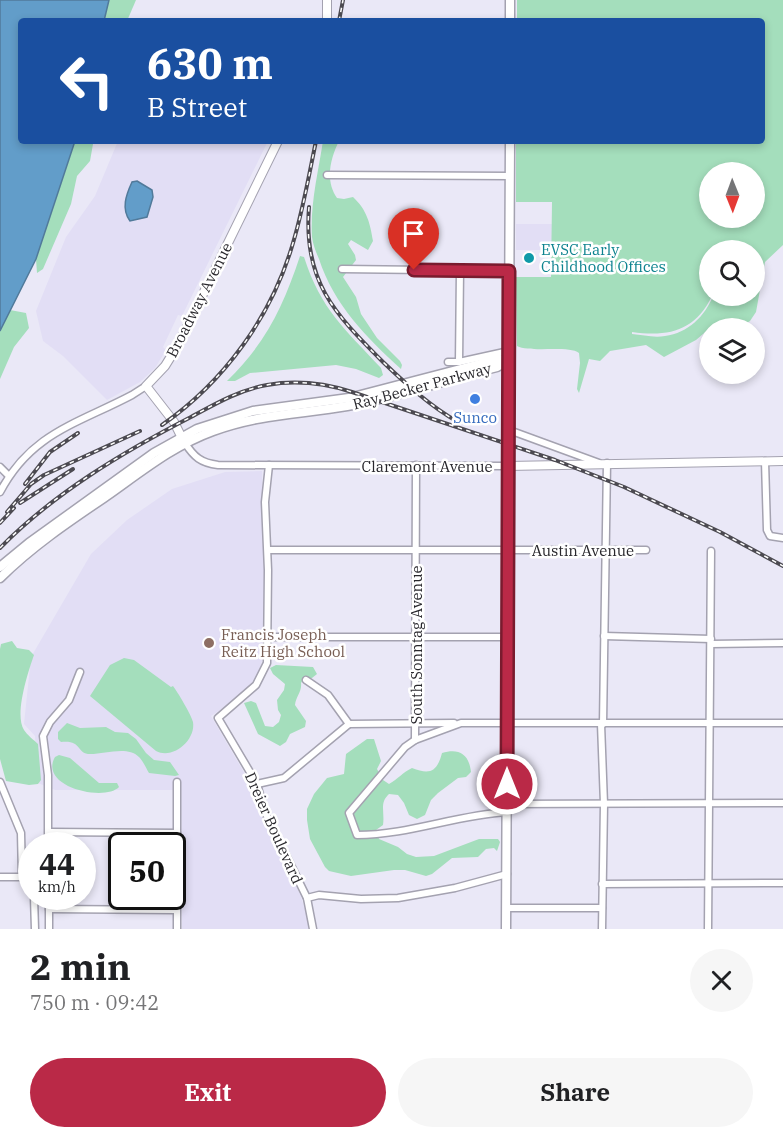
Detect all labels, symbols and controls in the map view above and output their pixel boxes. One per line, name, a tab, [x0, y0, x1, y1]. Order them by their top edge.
text: 630 m	[147, 36, 273, 91]
icon: left	[48, 42, 126, 120]
text: B Street	[147, 89, 247, 124]
north arrow	[699, 162, 765, 228]
map controls	[699, 162, 765, 384]
pin	[388, 208, 439, 270]
icon: arrive	[397, 217, 430, 250]
street label: Broadway Avenue	[162, 239, 236, 361]
place label: EVSC Early Childhood Offices	[541, 240, 666, 276]
button: search	[699, 240, 765, 306]
marker: EVSC Early Childhood Offices	[522, 251, 536, 265]
button: layers	[699, 318, 765, 384]
street label: Ray Becker Parkway	[351, 358, 493, 414]
marker: Sunco	[468, 392, 482, 406]
place label: Sunco	[453, 408, 497, 427]
street label: Claremont Avenue	[362, 457, 492, 476]
street label: Austin Avenue	[532, 541, 634, 560]
street label: South Sonntag Avenue	[407, 566, 426, 724]
place label: Francis Joseph Reitz High School	[221, 625, 345, 661]
marker: Francis Joseph Reitz High School	[202, 636, 216, 650]
position arrow	[475, 752, 539, 816]
street label: Dreier Boulevard	[241, 769, 307, 887]
speed limit sign: 50	[108, 832, 186, 910]
text: 44	[39, 844, 75, 883]
text: km/h	[38, 877, 76, 896]
text: 2 min	[30, 943, 131, 990]
button: close	[690, 949, 753, 1012]
text: 750 m · 09:42	[30, 989, 159, 1016]
button: Exit	[30, 1058, 386, 1127]
button: Share	[398, 1058, 753, 1127]

